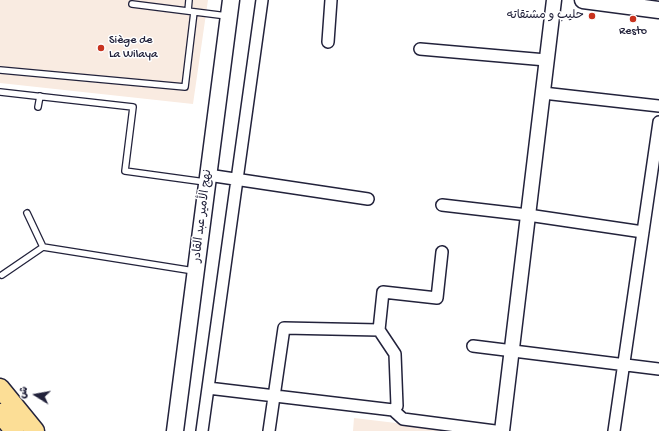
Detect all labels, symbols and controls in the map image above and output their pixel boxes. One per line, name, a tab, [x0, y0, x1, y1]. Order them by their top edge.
place label: حليب و مشتقاته	[507, 9, 584, 23]
marker: حليب و مشتقاته	[587, 11, 597, 21]
marker: Resto	[628, 14, 638, 24]
place label: Resto	[619, 25, 647, 39]
place label: Siège de La Wilaya	[109, 34, 158, 62]
marker: Siège de La Wilaya	[96, 43, 106, 53]
street label: نهج الأمير عبد القادر	[190, 169, 216, 263]
north arrow	[16, 375, 56, 415]
text: ش	[17, 386, 31, 400]

